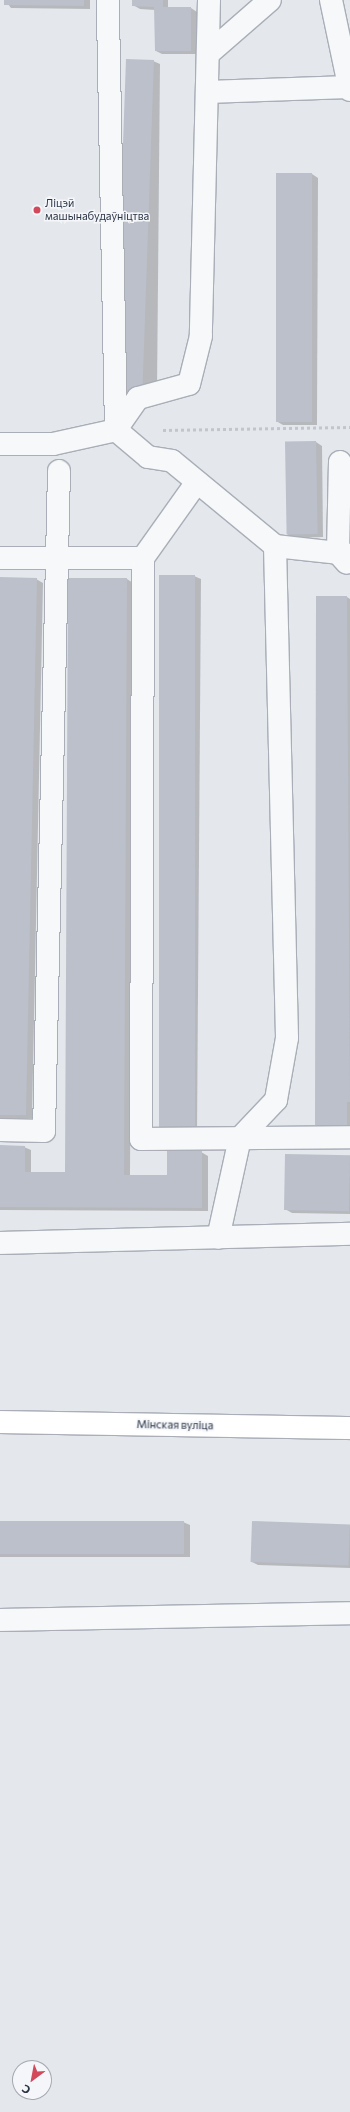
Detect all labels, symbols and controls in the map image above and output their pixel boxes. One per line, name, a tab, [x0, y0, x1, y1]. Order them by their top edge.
place label: Ліцэй машынабудаўніцтва	[45, 197, 149, 223]
marker: Ліцэй машынабудаўніцтва	[32, 205, 42, 215]
street label: Мінская вуліца	[136, 1418, 214, 1432]
north arrow	[12, 2060, 52, 2100]
text: С	[19, 2082, 33, 2097]

